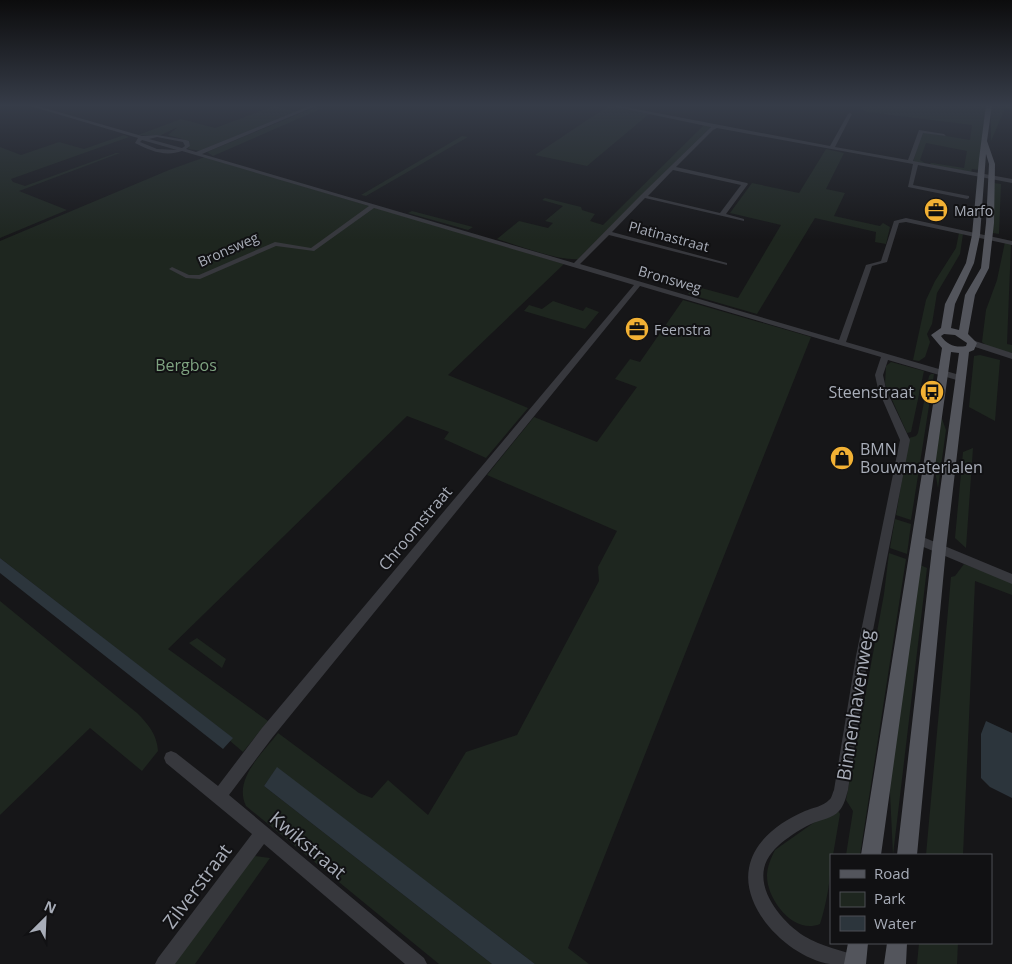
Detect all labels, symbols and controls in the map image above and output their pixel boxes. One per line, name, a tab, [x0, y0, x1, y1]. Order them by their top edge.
office icon: Marfo	[923, 197, 949, 223]
place label: Marfo	[954, 201, 993, 220]
street label: Platinastraat	[627, 216, 711, 256]
street label: Bronsweg	[195, 227, 262, 271]
street label: Bronsweg	[636, 261, 704, 297]
office icon: Feenstra	[624, 316, 650, 342]
place label: Feenstra	[654, 320, 711, 339]
park label: Bergbos	[155, 354, 217, 376]
bus stop icon: Steenstraat	[919, 379, 945, 405]
place label: Steenstraat	[828, 381, 914, 403]
place label: BMN Bouwmaterialen	[860, 438, 983, 478]
shop icon: BMN Bouwmaterialen	[829, 445, 855, 471]
street label: Chroomstraat	[373, 481, 457, 575]
street label: Binnenhavenweg	[830, 628, 880, 782]
street label: Kwikstraat	[264, 805, 352, 885]
street label: Zilverstraat	[157, 838, 238, 934]
legend	[830, 854, 992, 944]
text: Road	[874, 863, 910, 883]
text: Park	[874, 888, 905, 908]
north arrow	[20, 894, 70, 944]
text: N	[41, 896, 60, 918]
text: Water	[874, 913, 916, 933]

